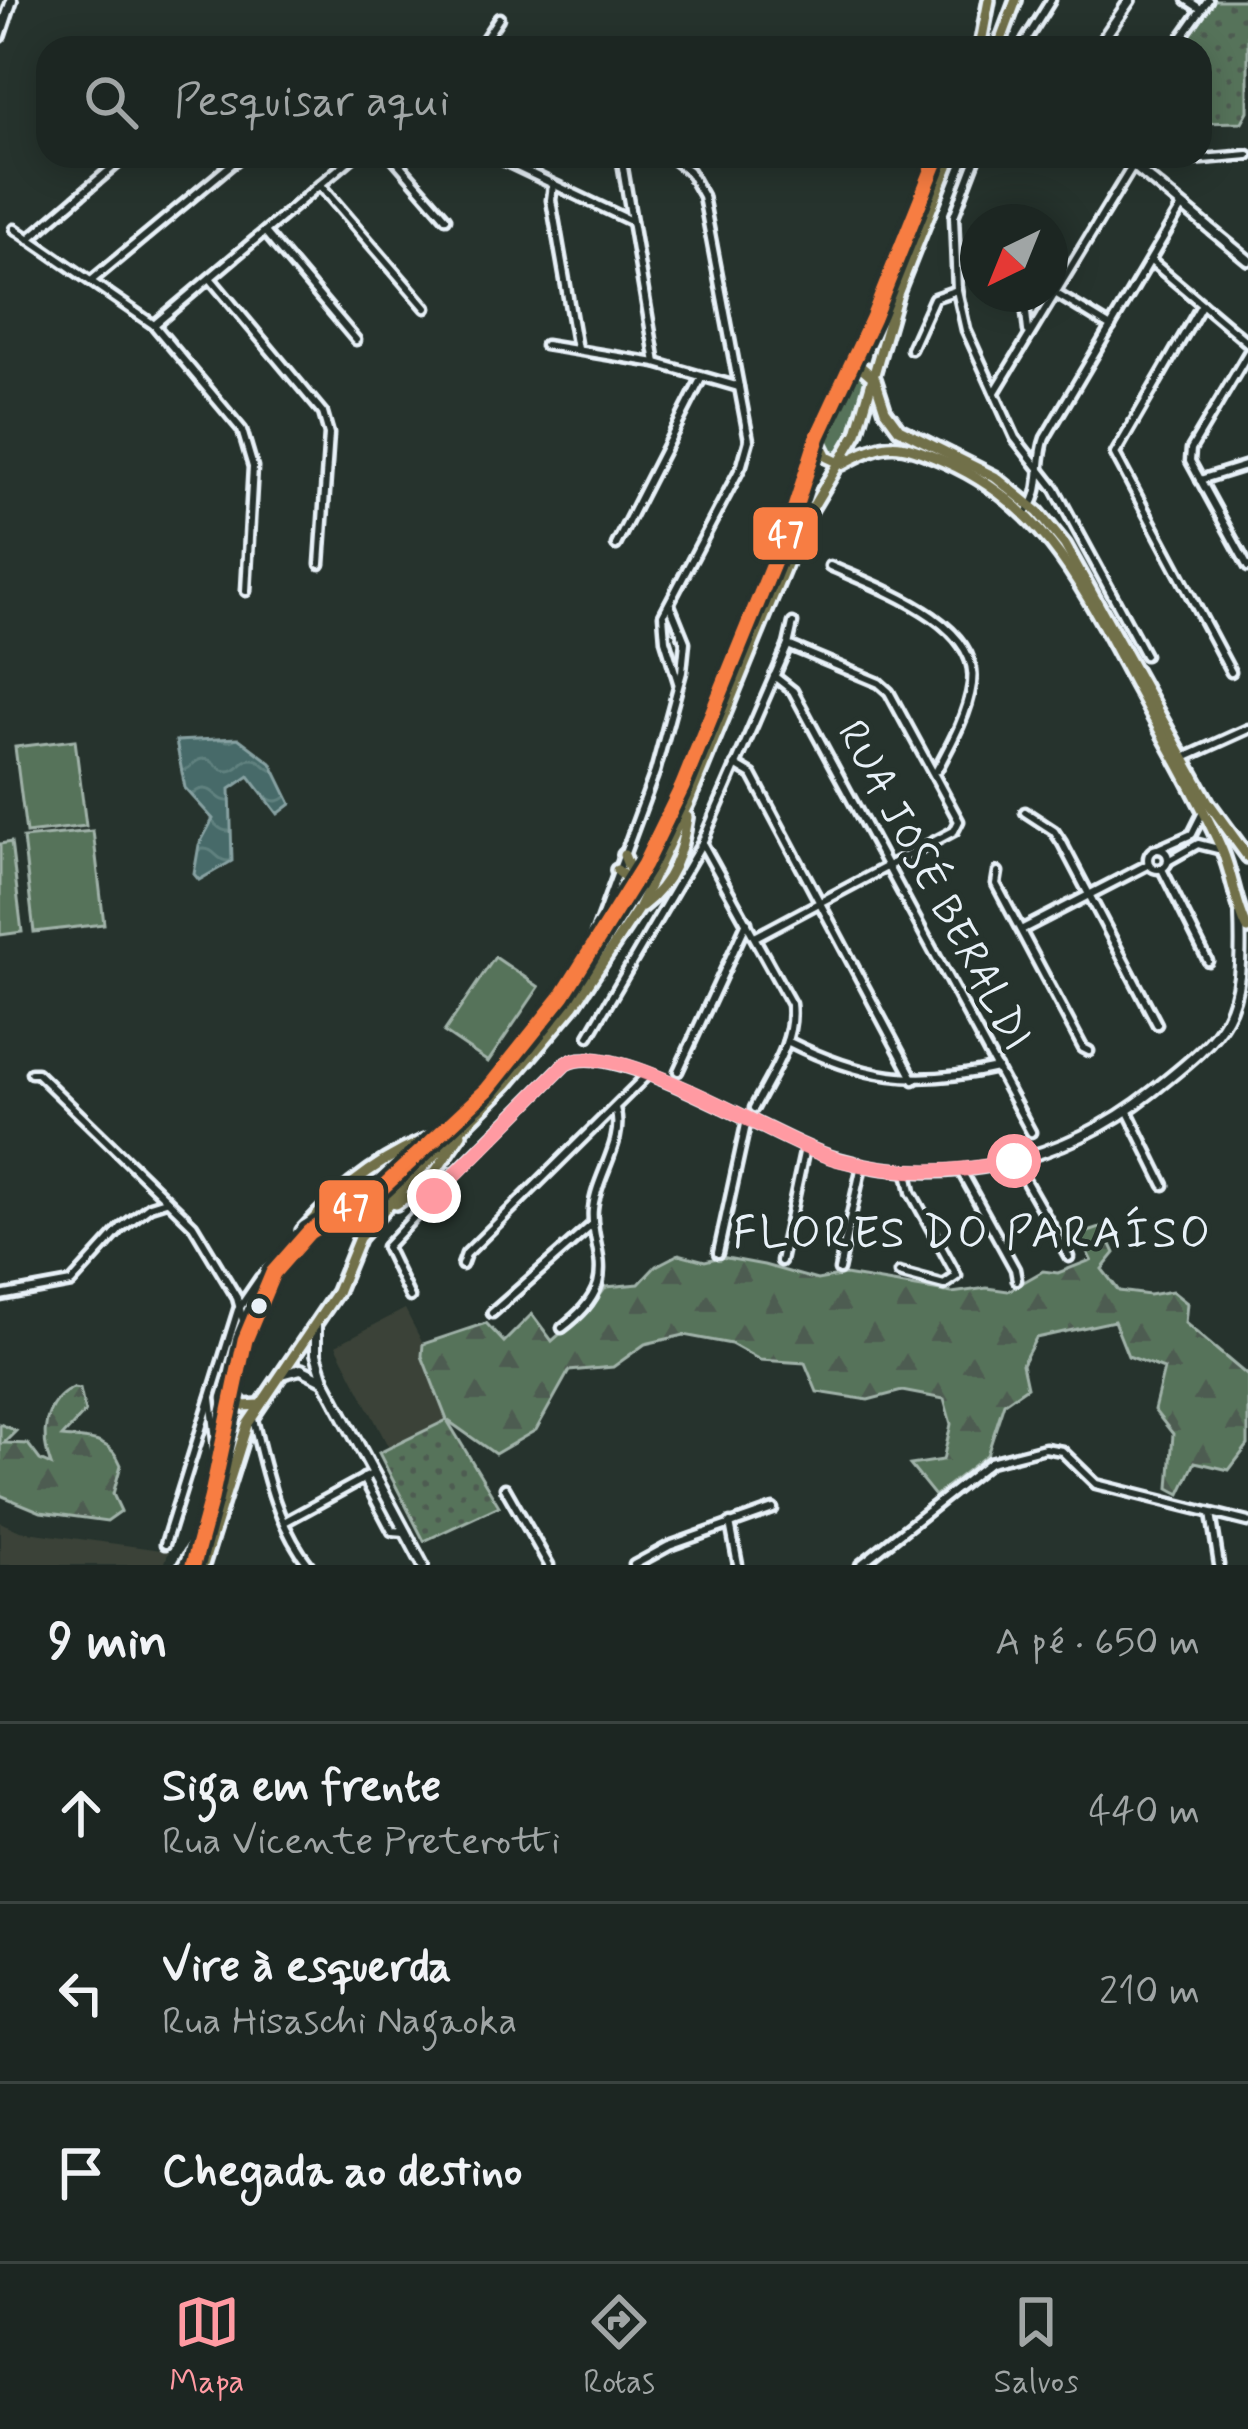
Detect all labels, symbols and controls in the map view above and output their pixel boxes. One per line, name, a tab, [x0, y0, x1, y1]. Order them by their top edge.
search box	[36, 36, 1212, 168]
icon: search	[78, 69, 144, 135]
text: Pesquisar aqui	[174, 73, 450, 132]
north arrow	[960, 204, 1068, 312]
line badge: 47	[751, 505, 820, 562]
text: 47	[768, 514, 804, 558]
street label: RUA JOSÉ BERALDI	[823, 711, 1044, 1060]
route start	[987, 1134, 1041, 1188]
route end	[407, 1169, 461, 1223]
line badge: 47	[317, 1178, 386, 1235]
text: 47	[333, 1187, 369, 1231]
district label: FLORES DO PARAÍSO	[733, 1205, 1213, 1264]
unlabelled marker	[248, 1295, 270, 1317]
text: 9 min	[48, 1610, 168, 1676]
text: A pé · 650 m	[995, 1618, 1200, 1669]
text: Siga em frente	[162, 1758, 441, 1817]
icon: ahead	[48, 1780, 114, 1846]
text: 440 m	[1089, 1787, 1200, 1838]
text: Rua Vicente Preterotti	[162, 1817, 560, 1868]
text: Vire à esquerda	[162, 1938, 451, 1997]
icon: left	[48, 1960, 114, 2026]
text: 210 m	[1099, 1967, 1200, 2018]
text: Rua Hisaschi Nagaoka	[162, 1997, 517, 2048]
icon: arrive	[48, 2140, 114, 2206]
text: Chegada ao destino	[162, 2143, 522, 2202]
tab: Mapa	[169, 2289, 245, 2405]
tab: Rotas	[583, 2289, 655, 2405]
tab: Salvos	[994, 2289, 1079, 2405]

